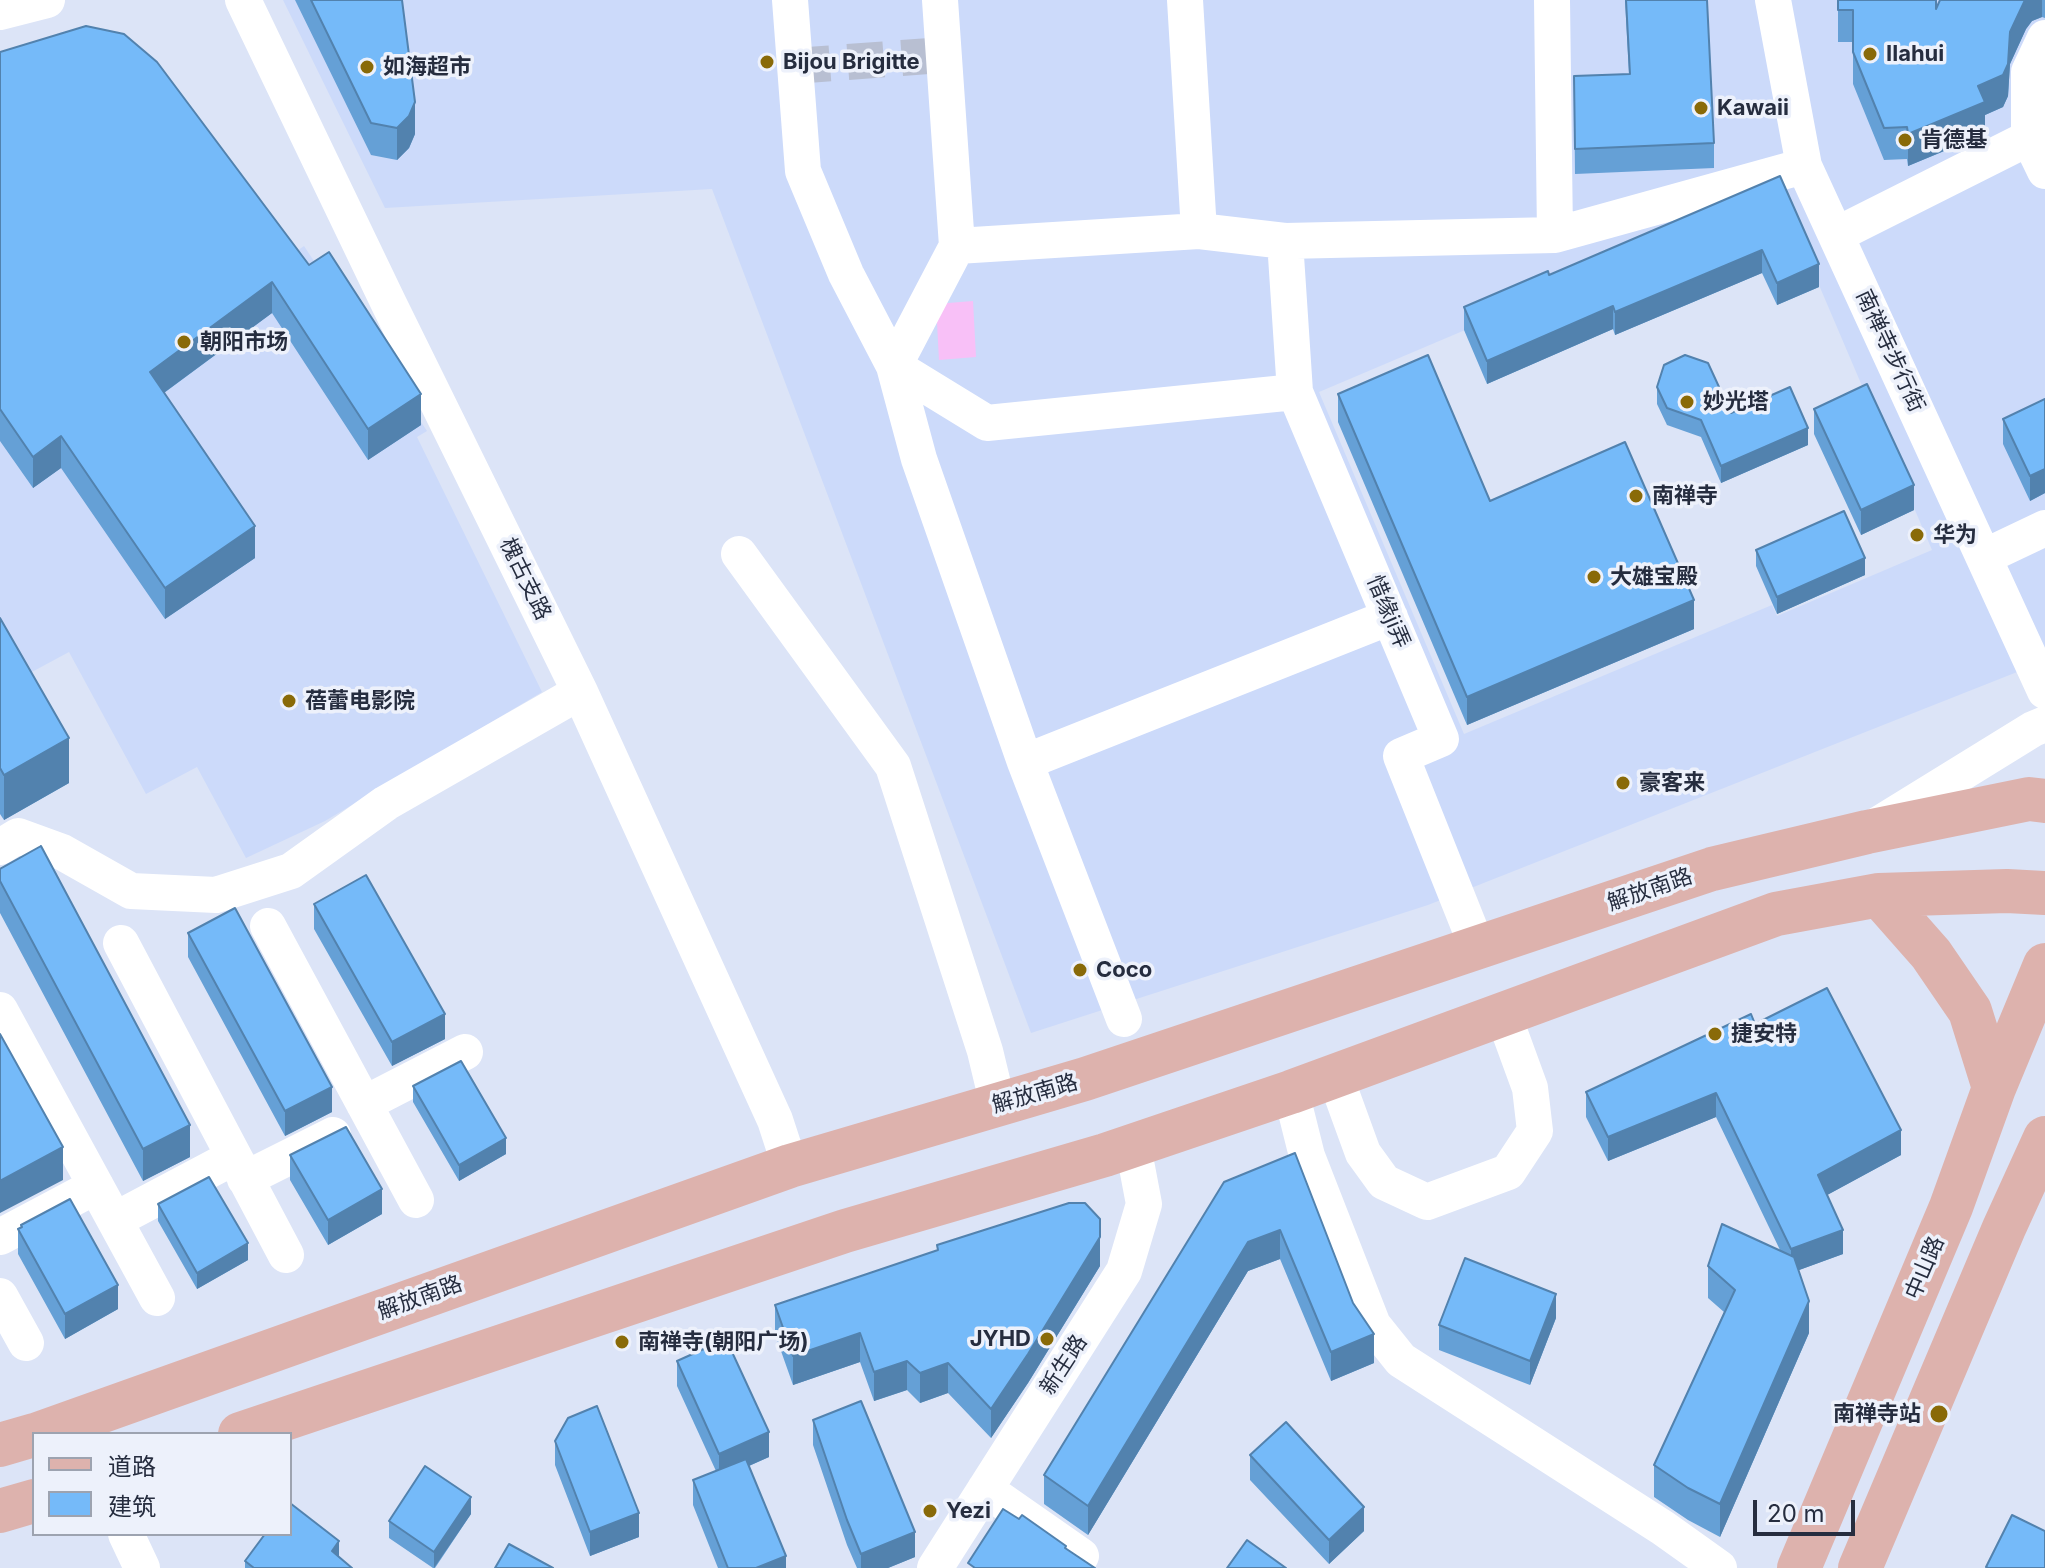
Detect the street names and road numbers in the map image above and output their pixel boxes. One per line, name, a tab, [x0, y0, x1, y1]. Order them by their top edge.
street label: 南禅寺步行街	[1850, 286, 1930, 416]
street label: 槐古支路	[494, 534, 556, 624]
street label: 惜缘ji弄	[1361, 572, 1415, 652]
street label: 解放南路	[1604, 863, 1696, 917]
street label: 解放南路	[989, 1069, 1081, 1119]
street label: 中山路	[1900, 1232, 1950, 1304]
street label: 解放南路	[374, 1271, 466, 1325]
street label: 新生路	[1035, 1330, 1093, 1400]

